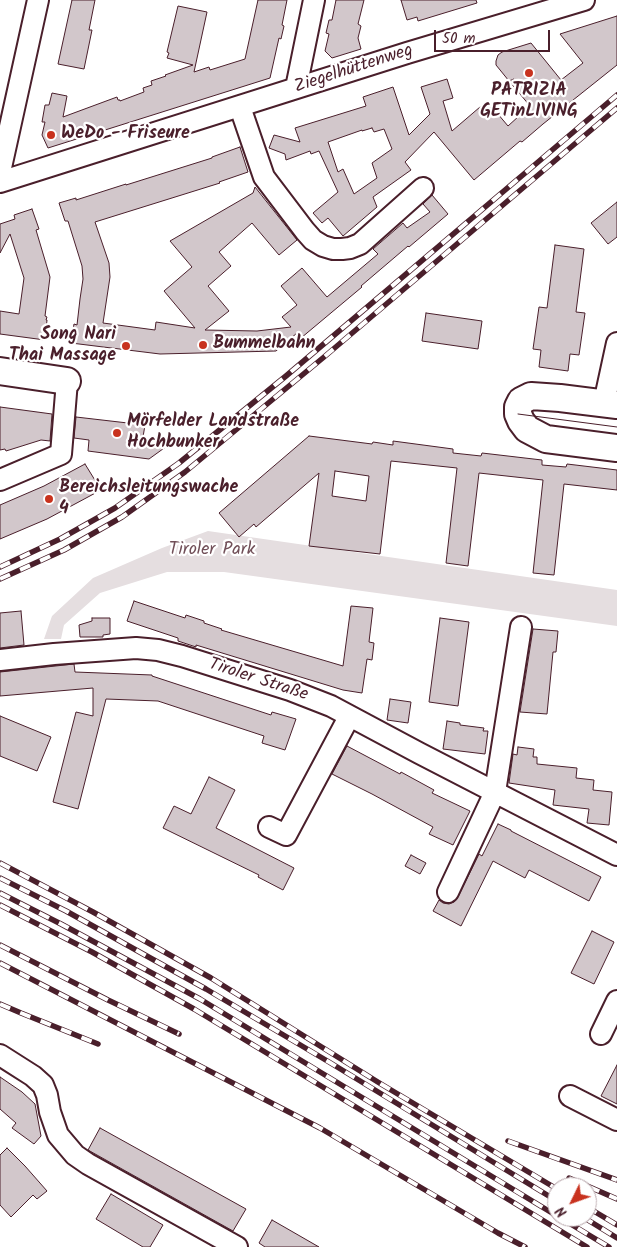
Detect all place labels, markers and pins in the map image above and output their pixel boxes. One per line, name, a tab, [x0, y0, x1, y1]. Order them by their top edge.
marker: PATRIZIA GETinLIVING	[523, 67, 535, 79]
place label: PATRIZIA GETinLIVING	[480, 81, 578, 124]
place label: WeDo - Friseure	[61, 124, 190, 146]
marker: WeDo - Friseure	[45, 129, 57, 141]
place label: Song Nari Thai Massage	[9, 325, 116, 368]
place label: Bummelbahn	[213, 334, 316, 356]
marker: Bummelbahn	[197, 339, 209, 351]
marker: Song Nari Thai Massage	[120, 340, 132, 352]
place label: Mörfelder Landstraße Hochbunker	[127, 412, 299, 454]
marker: Mörfelder Landstraße Hochbunker	[111, 427, 123, 439]
place label: Bereichsleitungswache 4	[59, 478, 238, 520]
marker: Bereichsleitungswache 4	[43, 493, 55, 505]

